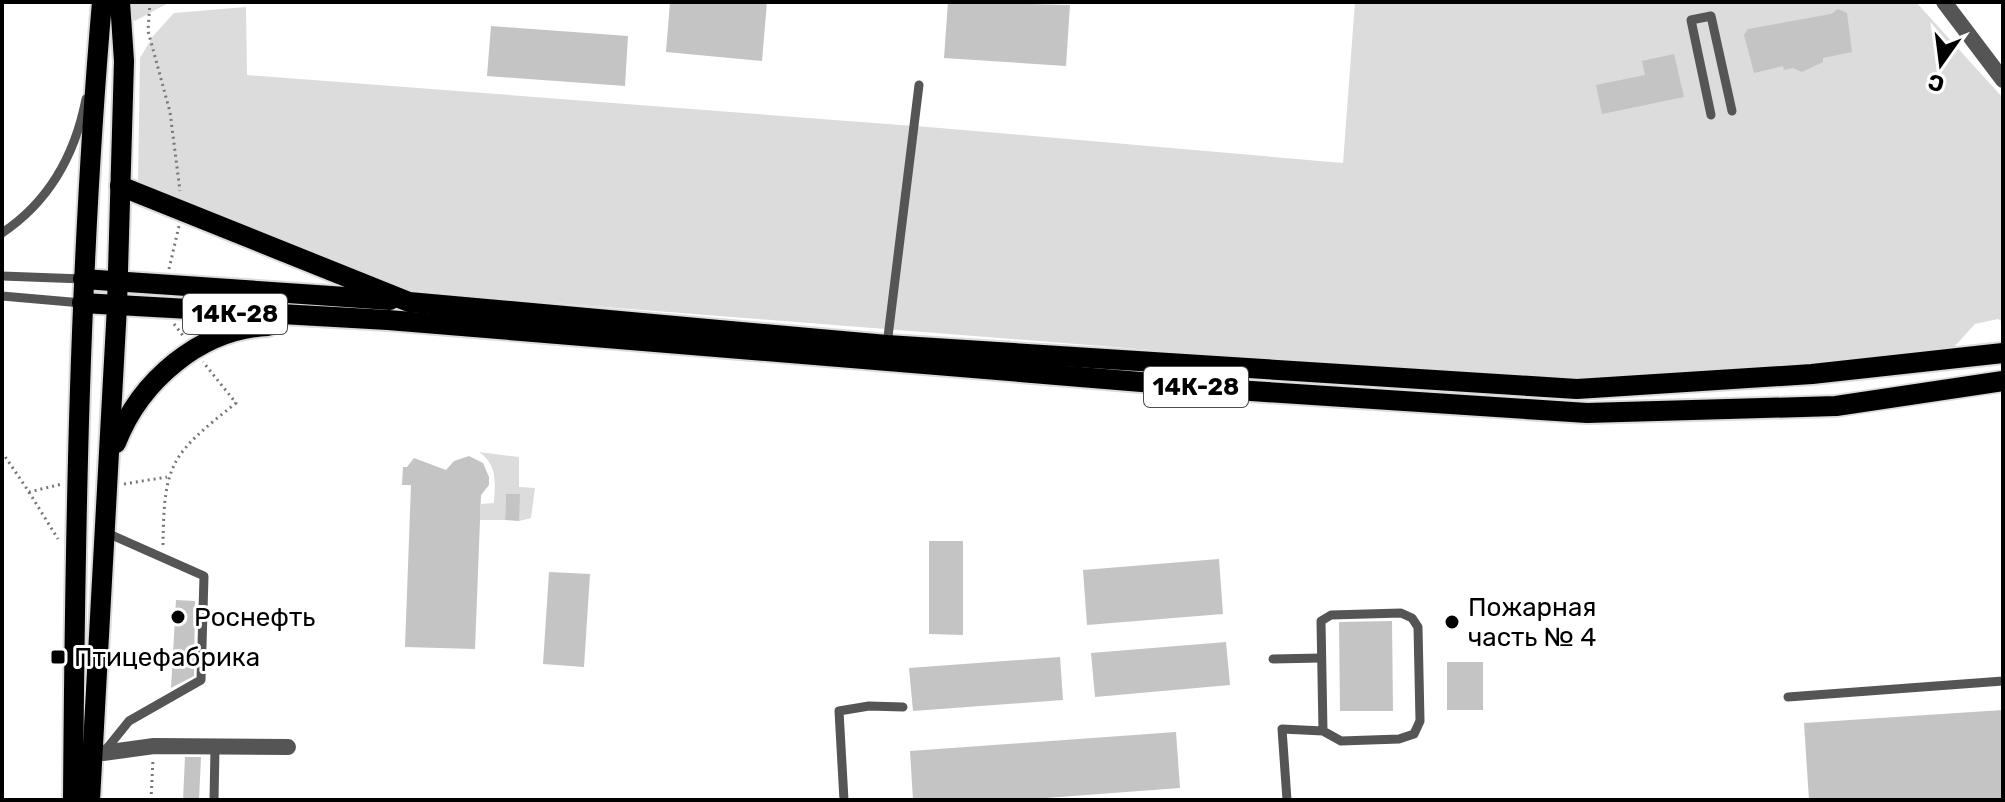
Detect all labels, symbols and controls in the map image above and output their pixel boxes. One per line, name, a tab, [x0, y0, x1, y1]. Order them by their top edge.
north arrow	[1901, 24, 1981, 104]
text: С	[1926, 68, 1947, 98]
road number: 14К-28	[183, 294, 287, 334]
road number: 14К-28	[1144, 367, 1248, 407]
place label: Пожарная часть № 4	[1468, 592, 1596, 653]
place label: Роснефть	[194, 602, 315, 633]
marker: Роснефть	[169, 608, 187, 626]
marker: Пожарная часть № 4	[1443, 613, 1461, 631]
place label: Птицефабрика	[74, 642, 260, 673]
marker: Птицефабрика	[49, 648, 67, 666]

